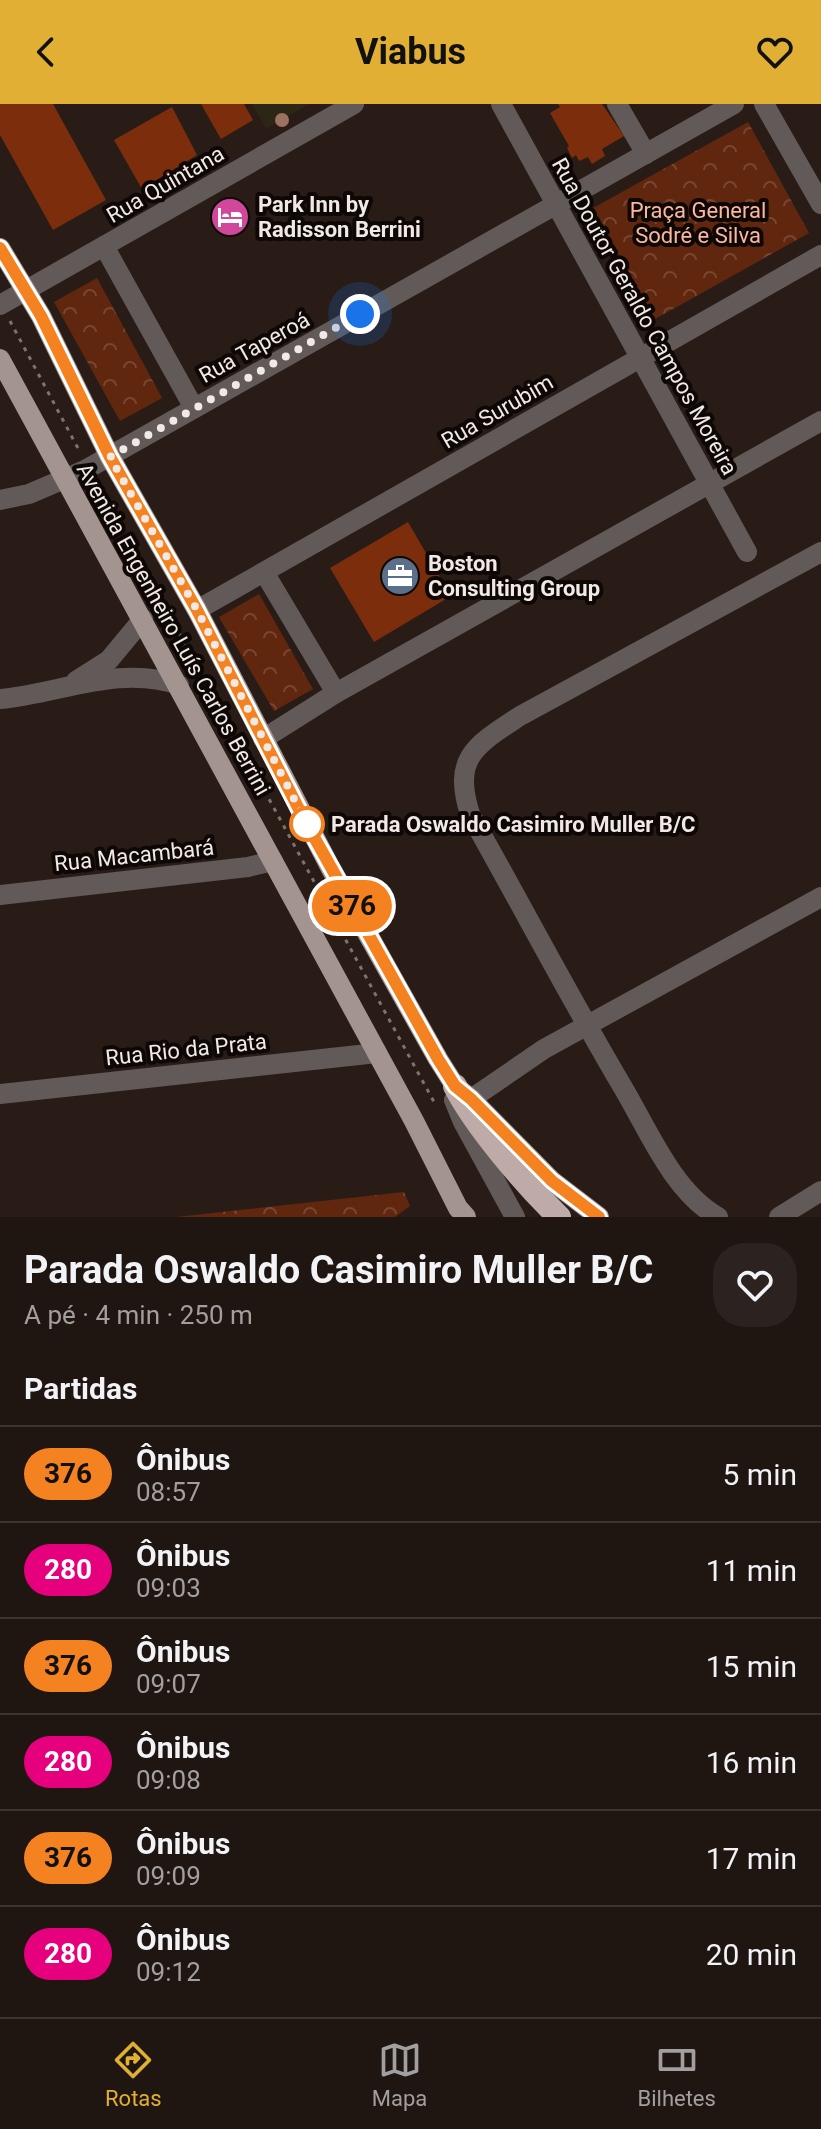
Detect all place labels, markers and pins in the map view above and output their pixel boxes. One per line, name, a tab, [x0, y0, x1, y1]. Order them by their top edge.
place label: Park Inn by Radisson Berrini	[258, 192, 421, 242]
hotel icon: Park Inn by Radisson Berrini	[209, 196, 251, 238]
place label: Boston Consulting Group	[428, 551, 600, 601]
office icon: Boston Consulting Group	[379, 555, 421, 597]
marker: Parada Oswaldo Casimiro Muller B/C	[290, 807, 324, 841]
place label: Parada Oswaldo Casimiro Muller B/C	[331, 812, 695, 837]

